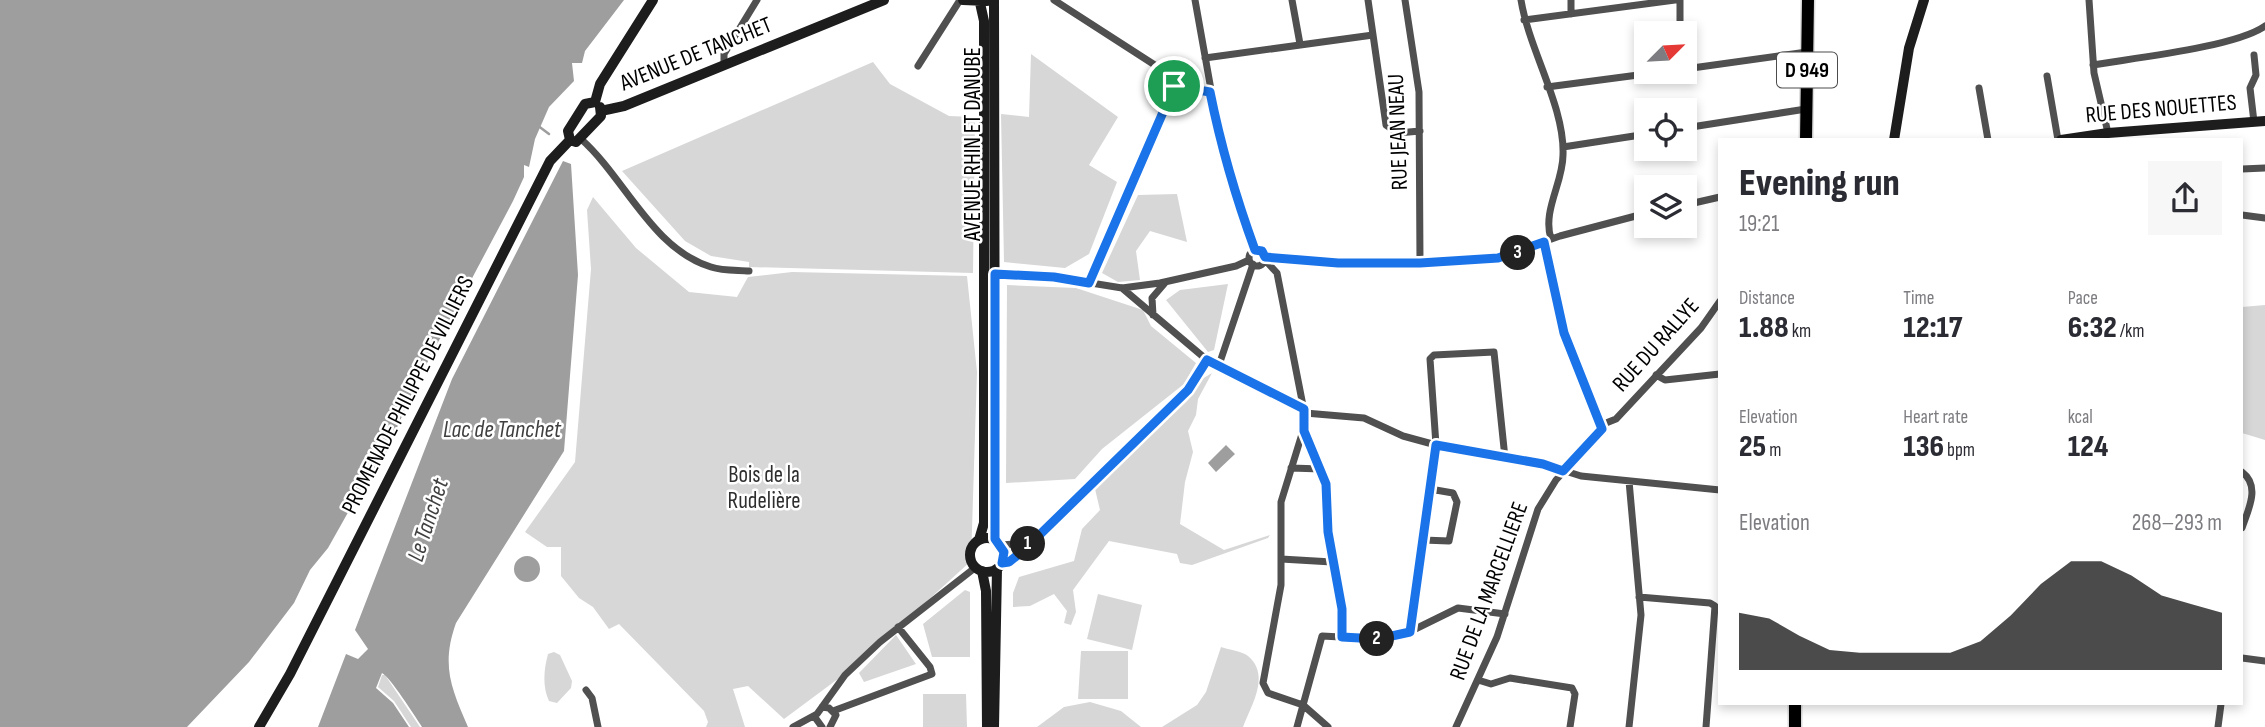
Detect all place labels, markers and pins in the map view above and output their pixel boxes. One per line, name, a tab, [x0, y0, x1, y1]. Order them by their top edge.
pin	[1144, 56, 1204, 116]
pin: 3	[1500, 236, 1536, 270]
pin: 1	[1010, 526, 1046, 562]
pin: 2	[1360, 622, 1394, 656]

